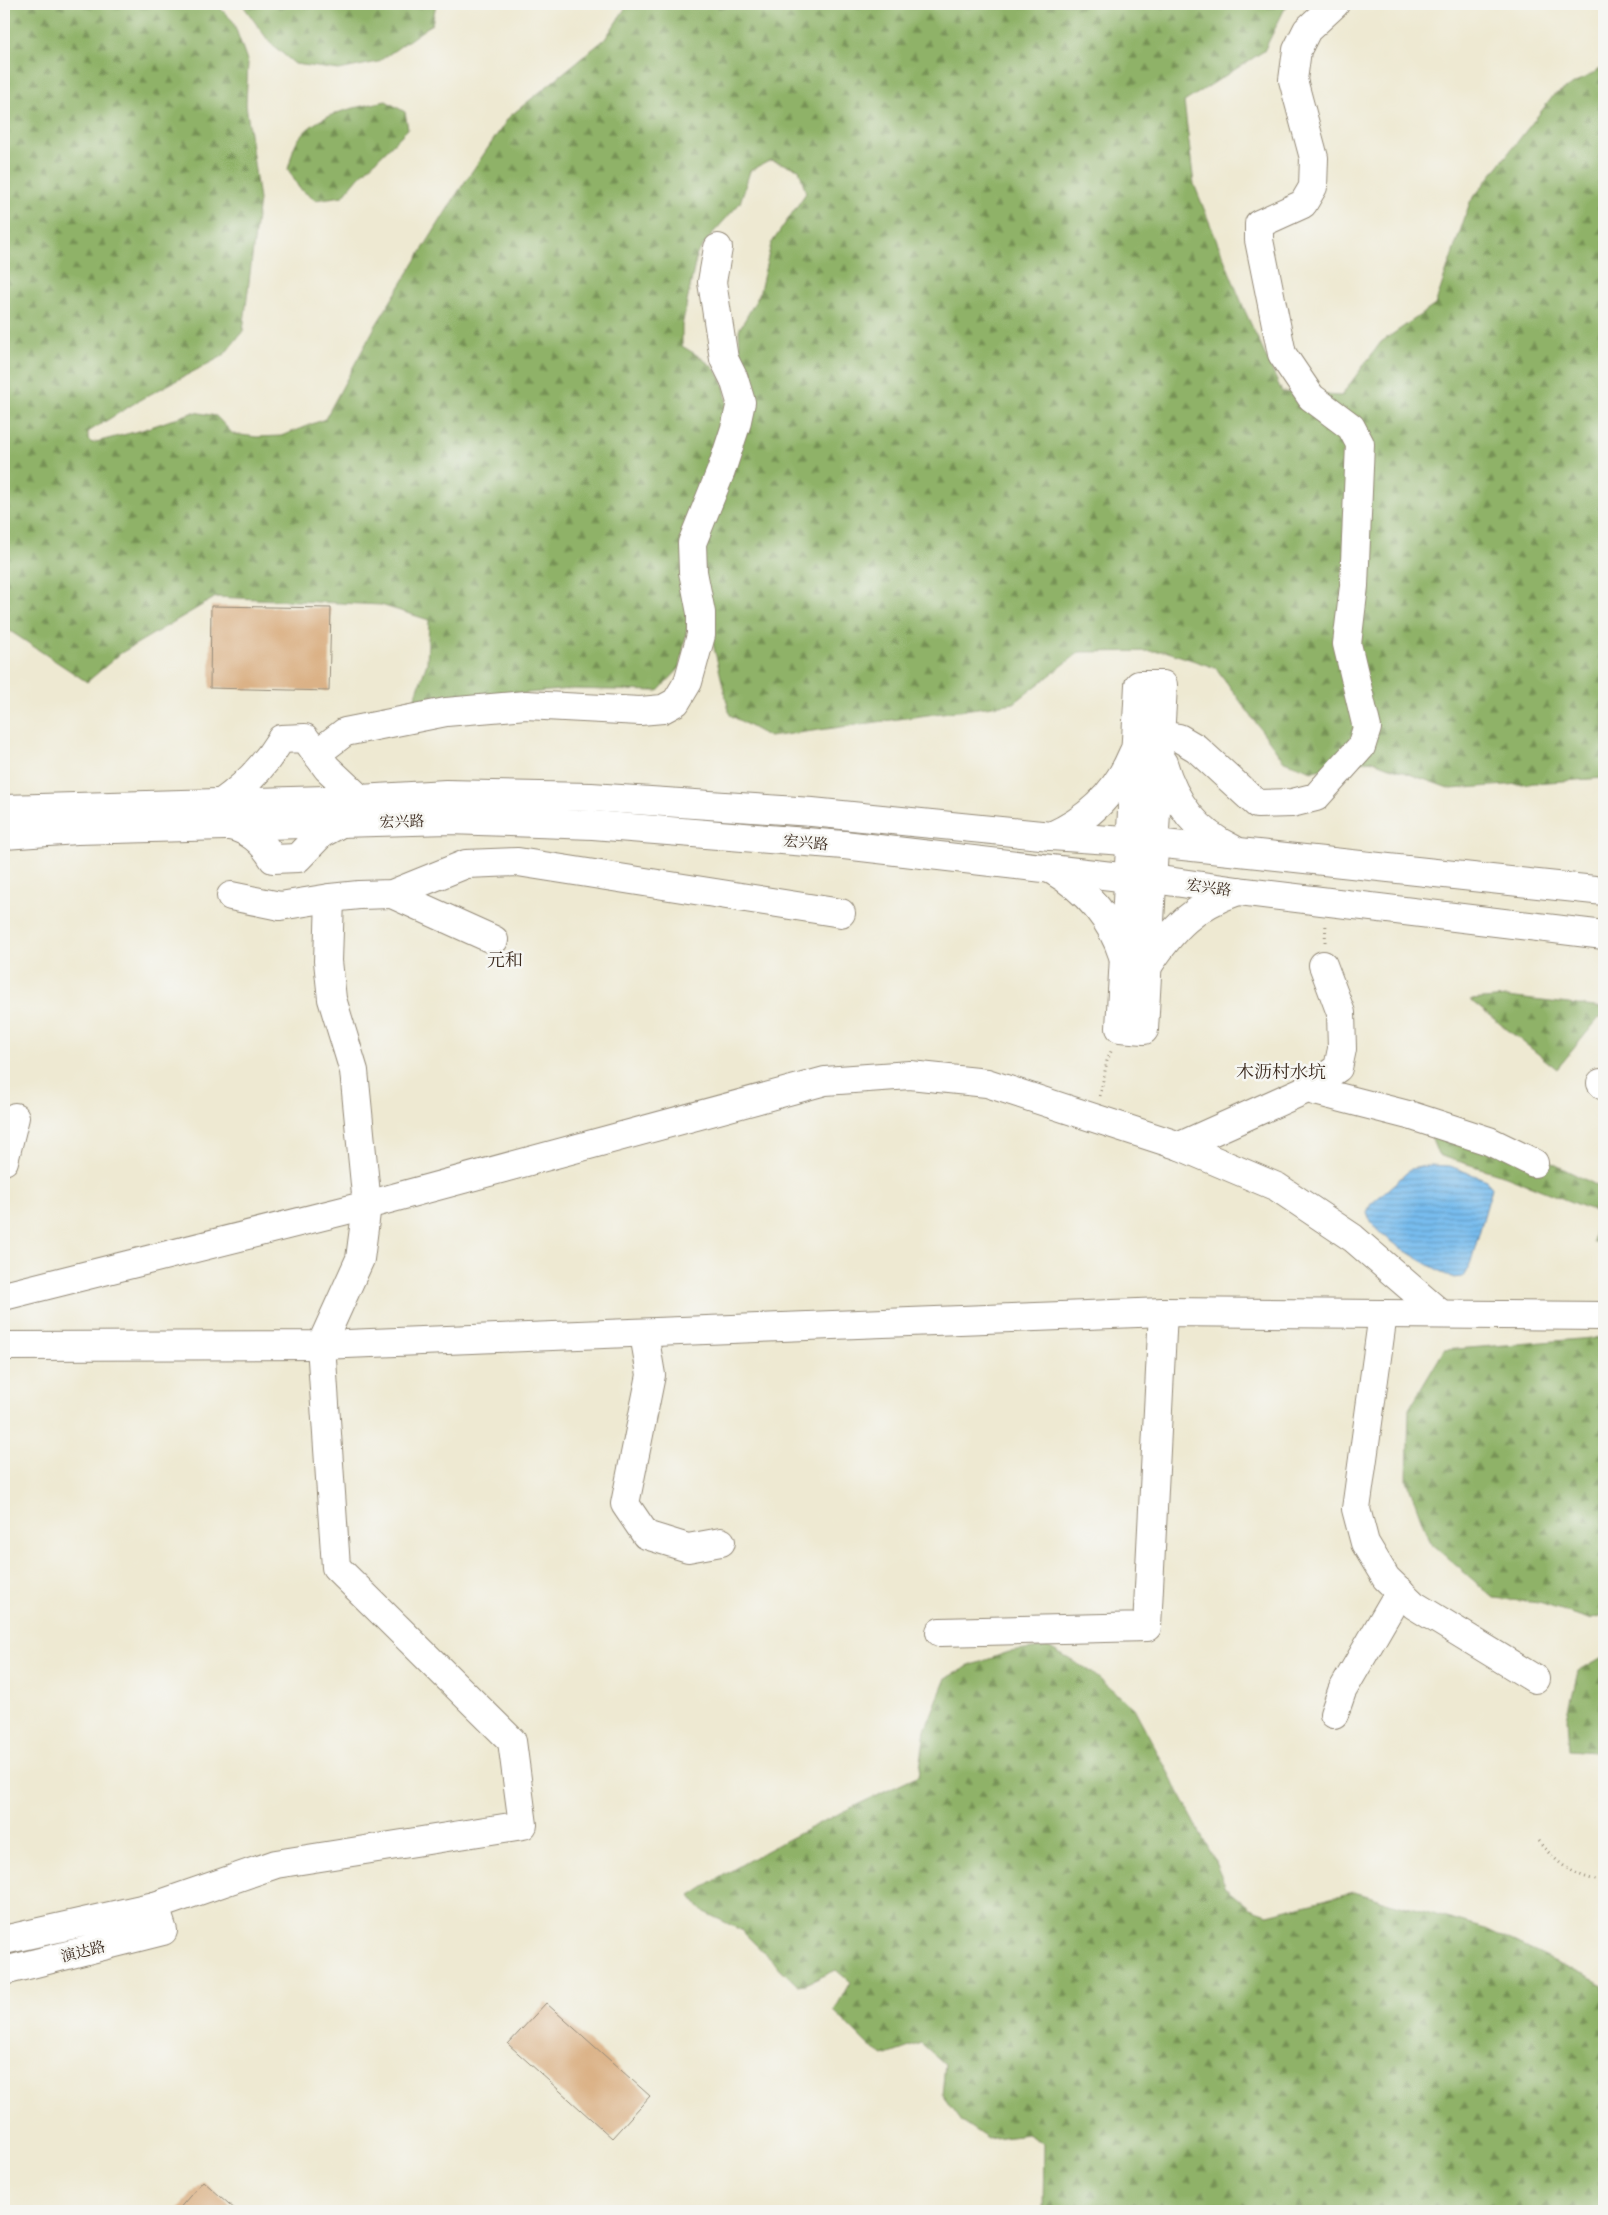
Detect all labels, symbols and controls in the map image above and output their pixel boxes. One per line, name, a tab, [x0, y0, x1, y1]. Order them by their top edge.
street label: 宏兴路	[379, 811, 425, 831]
street label: 宏兴路	[783, 831, 829, 853]
street label: 宏兴路	[1185, 874, 1233, 900]
district label: 元和	[487, 949, 523, 971]
district label: 木沥村水坑	[1236, 1061, 1326, 1083]
street label: 演达路	[59, 1936, 107, 1966]

